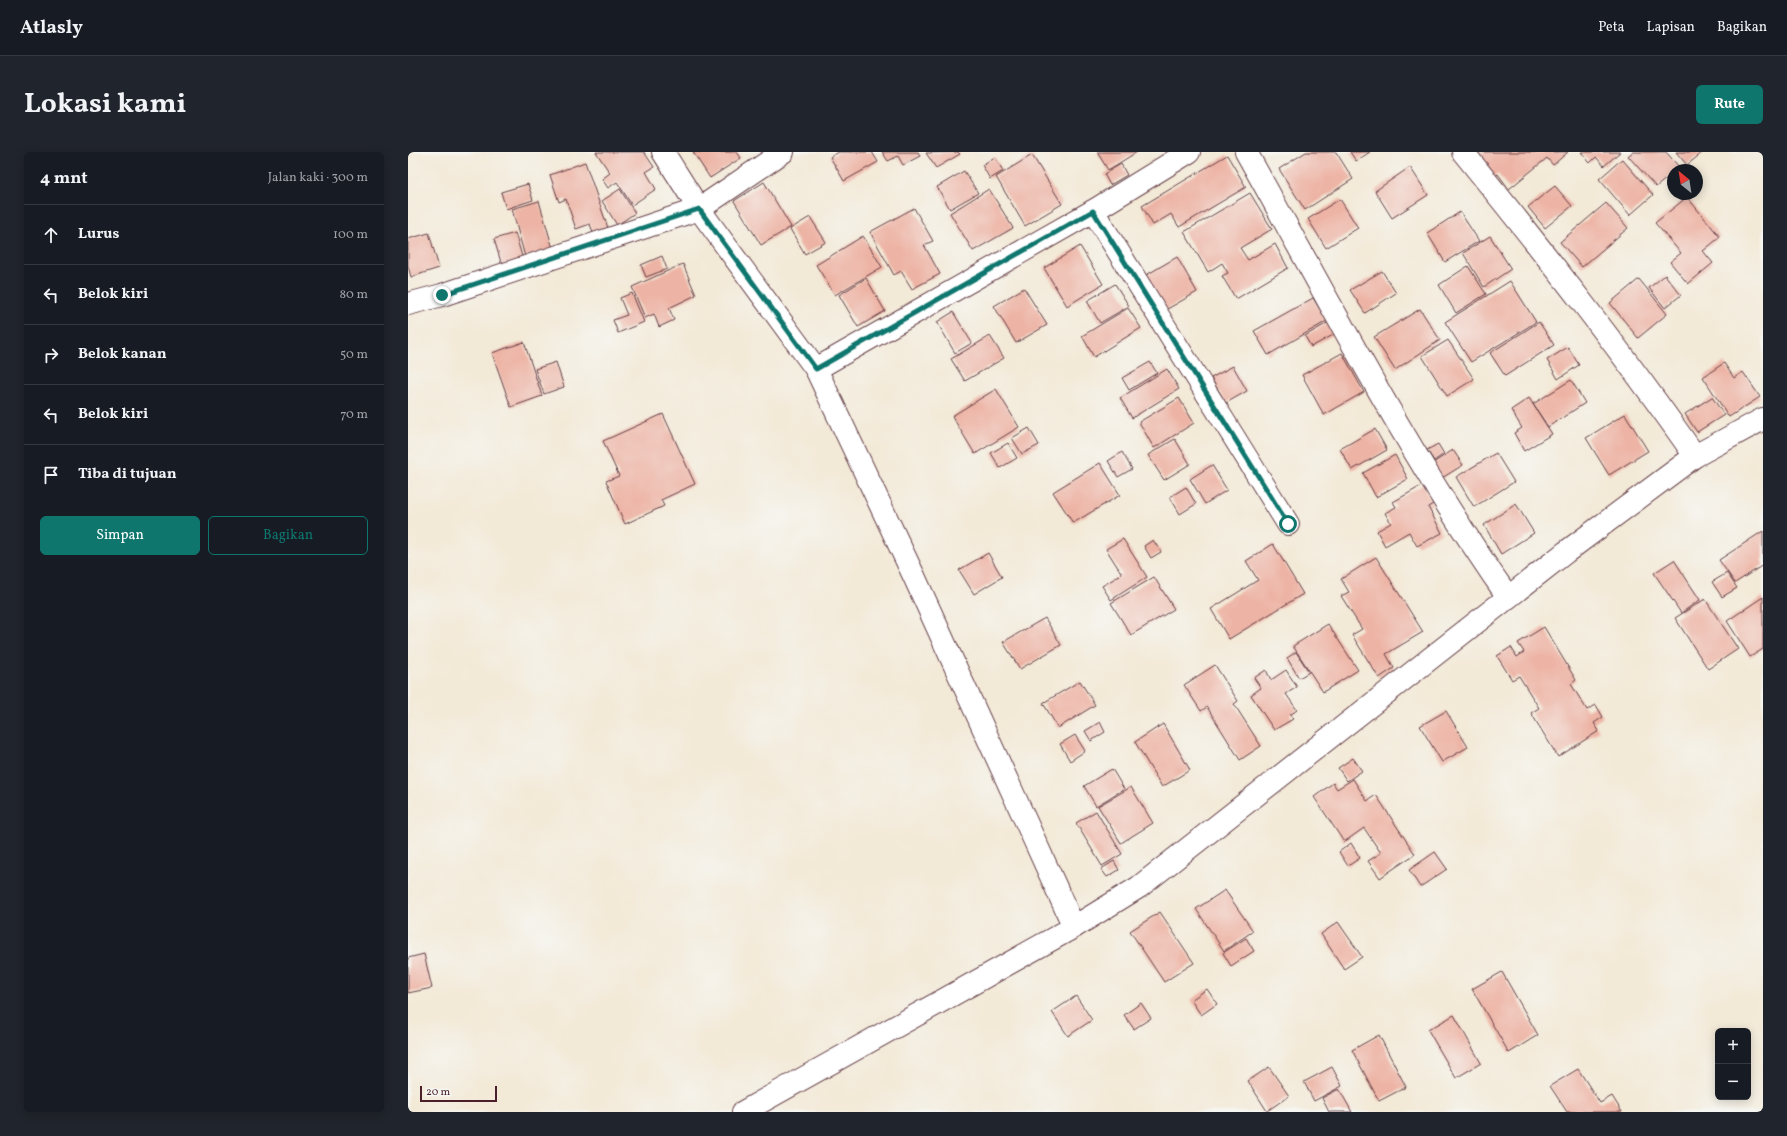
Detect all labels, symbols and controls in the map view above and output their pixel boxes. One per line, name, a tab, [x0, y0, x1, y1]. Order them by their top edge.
text: Atlasly	[20, 15, 83, 41]
text: Peta	[1598, 18, 1625, 37]
text: Lapisan	[1647, 18, 1695, 37]
text: Bagikan	[1717, 18, 1767, 37]
text: Lokasi kami	[24, 85, 186, 124]
button: Rute	[1696, 85, 1763, 124]
north arrow	[1667, 164, 1703, 200]
text: 4 mnt	[40, 167, 88, 190]
text: Jalan kaki · 300 m	[268, 169, 368, 187]
icon: ahead	[40, 224, 62, 246]
text: Lurus	[78, 224, 119, 245]
text: 100 m	[333, 226, 368, 244]
icon: left	[40, 284, 62, 306]
text: Belok kiri	[78, 284, 148, 305]
text: 80 m	[339, 286, 368, 304]
route end	[433, 286, 451, 304]
icon: right	[40, 344, 62, 366]
text: Belok kanan	[78, 344, 167, 365]
text: 50 m	[340, 346, 368, 364]
icon: left	[40, 404, 62, 426]
text: Belok kiri	[78, 404, 148, 425]
text: 70 m	[340, 406, 368, 424]
icon: arrive	[40, 464, 62, 486]
text: Tiba di tujuan	[78, 464, 177, 485]
route start	[1279, 515, 1297, 533]
button: Simpan	[40, 516, 200, 555]
button: Bagikan	[208, 516, 368, 555]
map controls	[1715, 1028, 1751, 1100]
button: +	[1715, 1028, 1751, 1064]
button: −	[1715, 1064, 1751, 1100]
scale bar	[420, 1084, 497, 1103]
text: 20 m	[426, 1085, 450, 1100]

